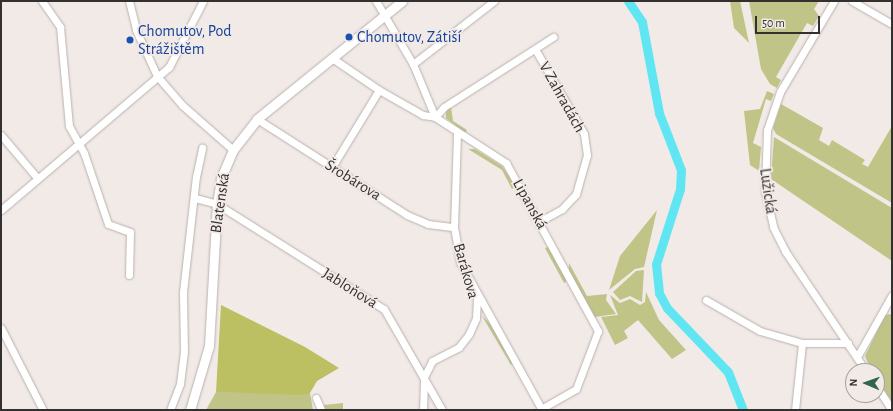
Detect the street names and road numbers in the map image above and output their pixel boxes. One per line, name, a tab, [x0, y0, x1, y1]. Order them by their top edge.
street label: V Zahradách	[535, 58, 589, 136]
street label: Šrobárova	[321, 155, 385, 205]
street label: Lužická	[755, 167, 781, 215]
street label: Blatenská	[206, 172, 234, 234]
street label: Lipanská	[508, 176, 552, 232]
street label: Barákova	[449, 241, 483, 301]
street label: Jabloňová	[319, 264, 381, 312]

